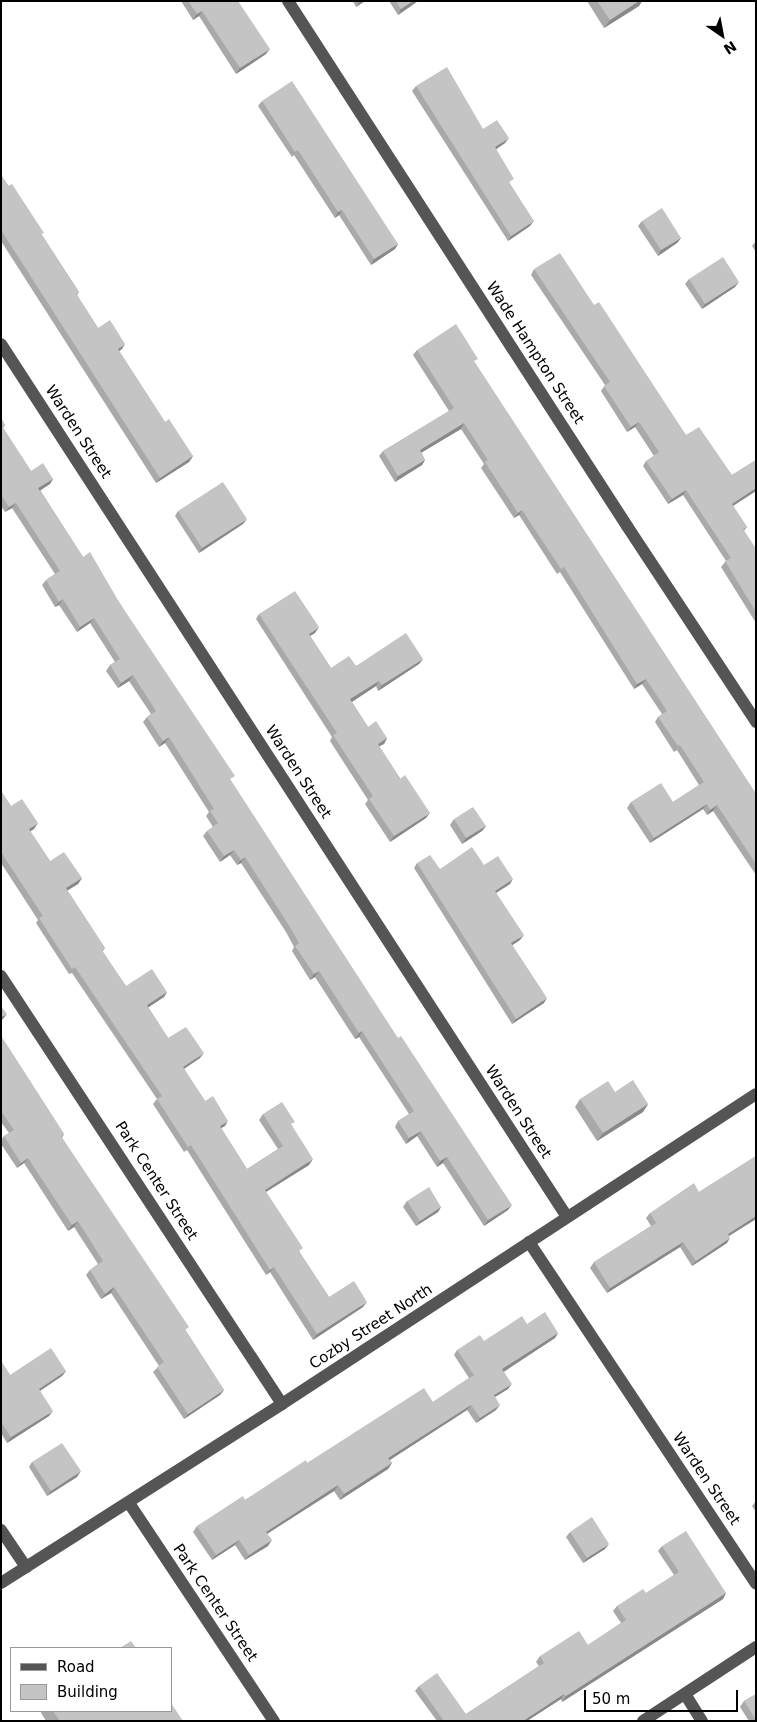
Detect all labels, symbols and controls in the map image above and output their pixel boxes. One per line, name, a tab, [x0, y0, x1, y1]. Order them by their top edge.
north arrow	[697, 10, 747, 60]
text: N	[721, 38, 739, 57]
street label: Wade Hampton Street	[482, 278, 588, 428]
street label: Warden Street	[41, 382, 115, 482]
street label: Warden Street	[261, 722, 335, 822]
street label: Warden Street	[481, 1062, 555, 1162]
street label: Park Center Street	[111, 1118, 201, 1244]
street label: Cozby Street North	[306, 1281, 436, 1373]
street label: Warden Street	[668, 1429, 744, 1529]
street label: Park Center Street	[169, 1541, 261, 1665]
legend	[10, 1647, 172, 1712]
text: Road	[57, 1658, 95, 1676]
scale bar	[587, 1680, 741, 1712]
text: Building	[57, 1683, 118, 1701]
text: 50 m	[592, 1690, 630, 1708]

